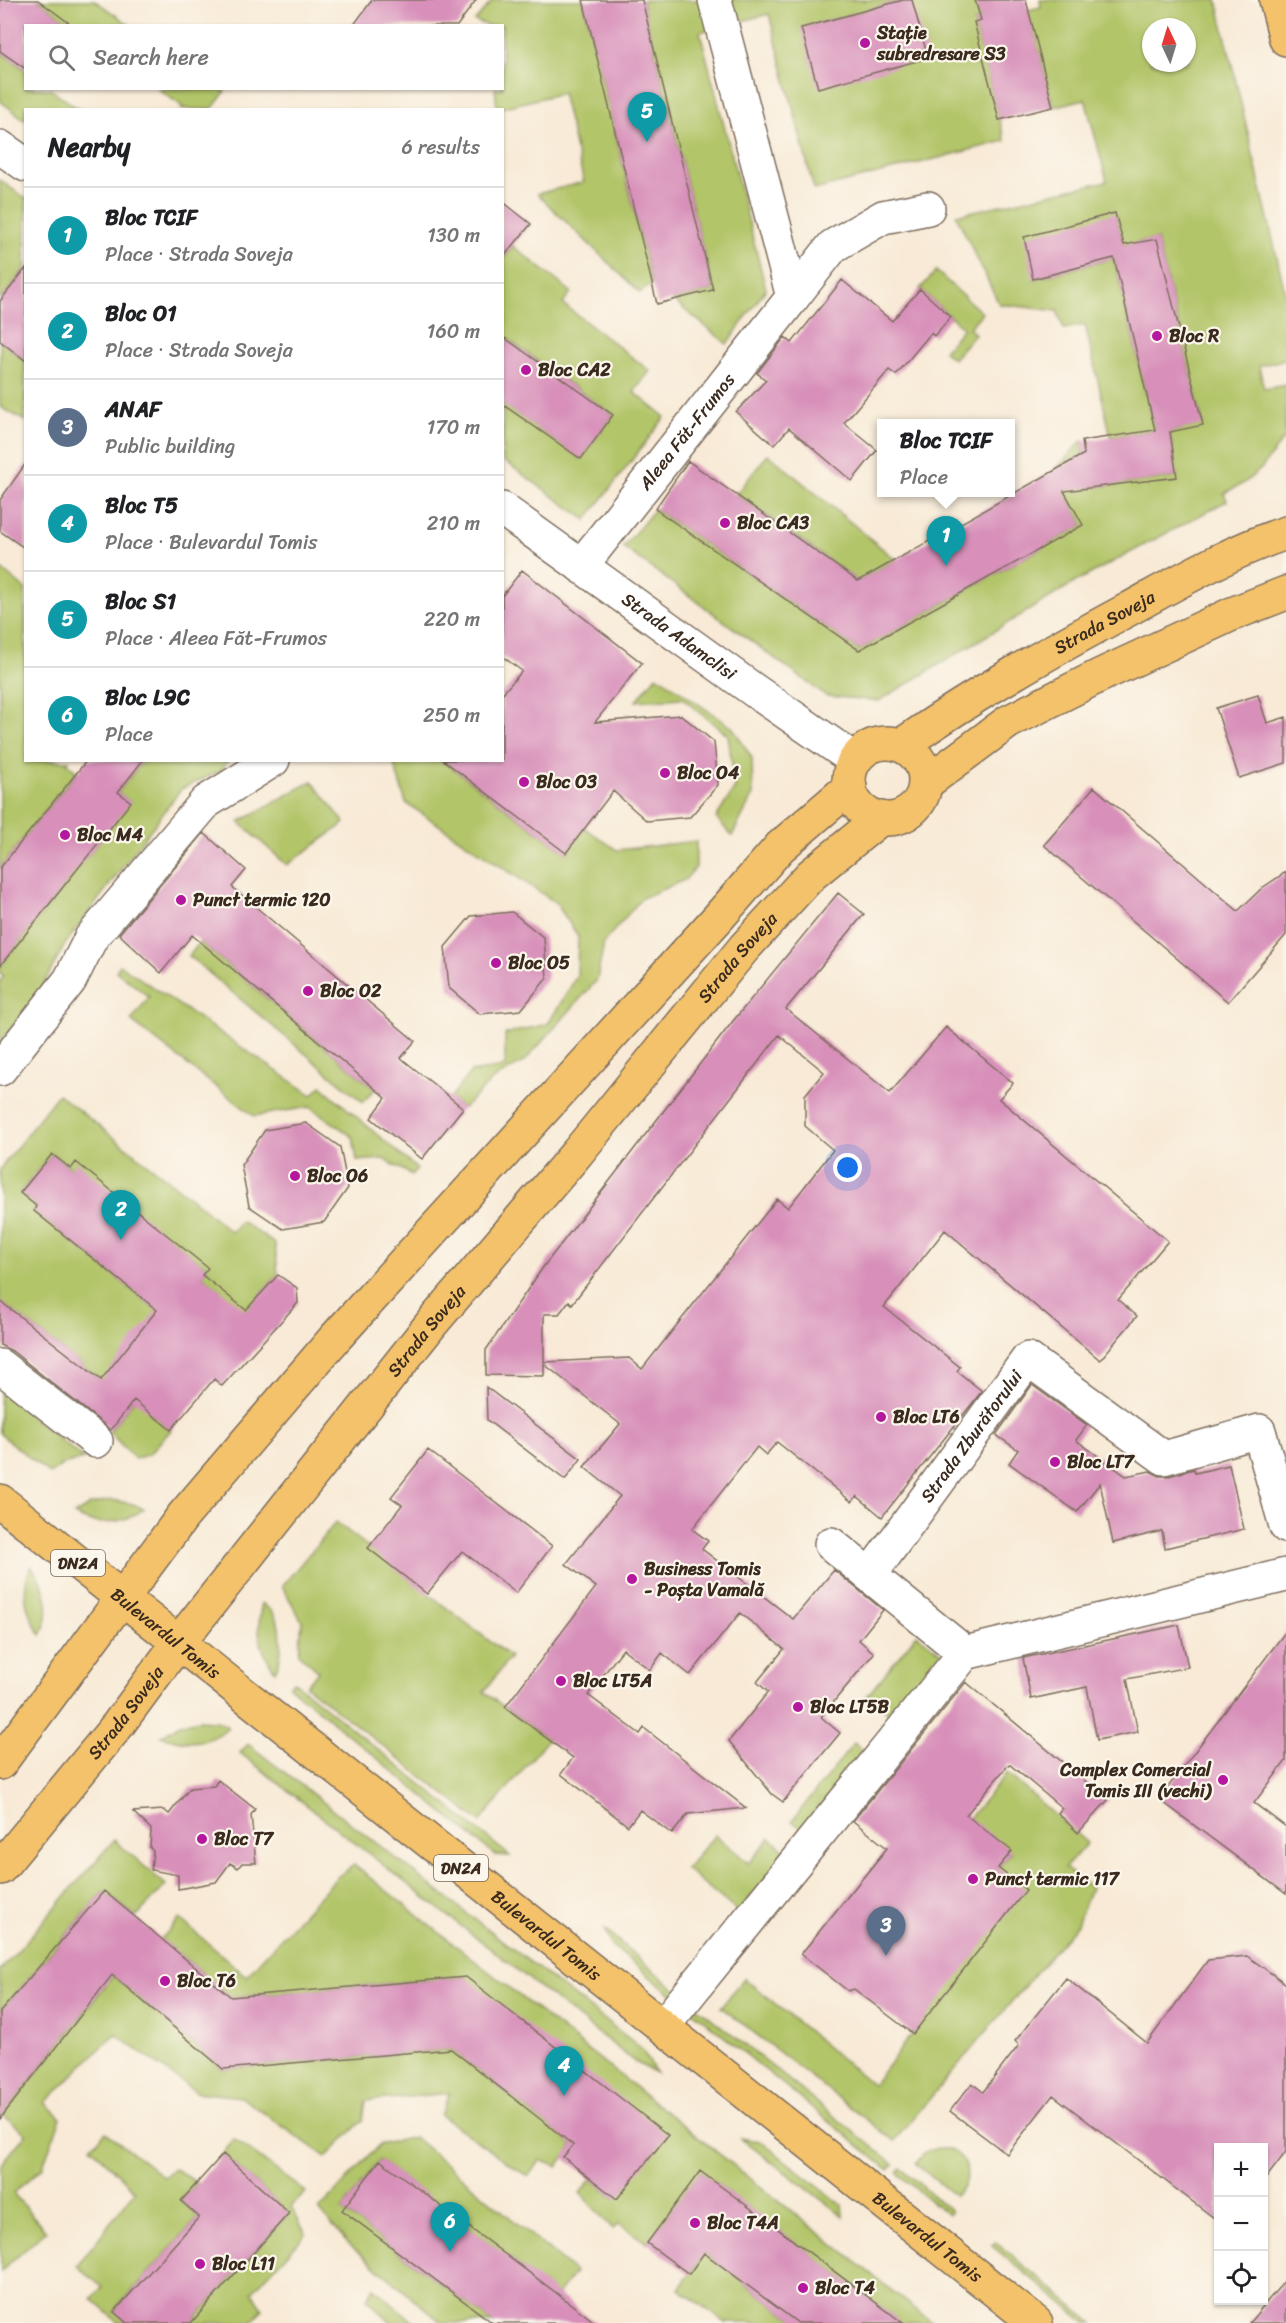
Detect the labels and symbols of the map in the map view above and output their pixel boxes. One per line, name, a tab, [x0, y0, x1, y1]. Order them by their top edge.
place label: Stație subredresare S3	[876, 17, 1006, 70]
north arrow	[1142, 18, 1196, 72]
marker: Stație subredresare S3	[858, 36, 872, 50]
pin: 5	[628, 92, 666, 142]
place label: Bloc R	[1169, 320, 1219, 352]
marker: Bloc R	[1150, 329, 1164, 343]
place label: Bloc CA2	[538, 354, 611, 386]
marker: Bloc CA2	[519, 363, 533, 377]
street label: Aleea Făt-Frumos	[630, 365, 744, 498]
place label: Bloc CA3	[737, 507, 809, 539]
marker: Bloc CA3	[718, 516, 732, 530]
pin: 1	[926, 516, 966, 566]
street label: Strada Soveja	[1048, 581, 1162, 663]
street label: Strada Adamclisi	[615, 584, 744, 689]
place label: Bloc O4	[677, 757, 740, 789]
place label: Bloc O3	[536, 766, 597, 798]
marker: Bloc O4	[658, 766, 672, 780]
marker: Bloc O3	[517, 775, 531, 789]
place label: Bloc M4	[77, 819, 144, 851]
marker: Bloc M4	[58, 828, 72, 842]
place label: Punct termic 120	[193, 884, 331, 916]
marker: Punct termic 120	[174, 893, 188, 907]
street label: Strada Soveja	[689, 904, 786, 1010]
place label: Bloc O5	[508, 947, 570, 979]
marker: Bloc O5	[489, 956, 503, 970]
place label: Bloc O2	[320, 975, 382, 1007]
marker: Bloc O2	[301, 984, 315, 998]
your location	[833, 1153, 862, 1182]
place label: Bloc O6	[307, 1160, 368, 1192]
marker: Bloc O6	[288, 1169, 302, 1183]
pin: 2	[102, 1190, 140, 1240]
street label: Strada Soveja	[379, 1277, 475, 1384]
street label: Strada Zburătorului	[912, 1362, 1032, 1510]
place label: Bloc LT6	[893, 1401, 960, 1433]
marker: Bloc LT6	[874, 1410, 888, 1424]
place label: Bloc LT7	[1067, 1446, 1136, 1478]
marker: Bloc LT7	[1048, 1455, 1062, 1469]
road number: DN2A	[51, 1550, 105, 1576]
place label: Business Tomis - Poșta Vamală	[644, 1553, 765, 1606]
marker: Business Tomis - Poșta Vamală	[625, 1572, 639, 1586]
street label: Bulevardul Tomis	[103, 1579, 228, 1688]
street label: Strada Soveja	[79, 1658, 173, 1767]
place label: Bloc LT5A	[573, 1665, 652, 1697]
marker: Bloc LT5A	[554, 1674, 568, 1688]
place label: Bloc LT5B	[810, 1691, 890, 1723]
marker: Bloc LT5B	[791, 1700, 805, 1714]
place label: Complex Comercial Tomis III (vechi)	[1059, 1754, 1213, 1807]
marker: Complex Comercial Tomis III (vechi)	[1216, 1773, 1230, 1787]
place label: Bloc T7	[214, 1823, 275, 1855]
marker: Bloc T7	[195, 1832, 209, 1846]
road number: DN2A	[434, 1855, 488, 1881]
place label: Punct termic 117	[985, 1863, 1121, 1895]
marker: Punct termic 117	[966, 1872, 980, 1886]
street label: Bulevardul Tomis	[484, 1881, 609, 1990]
pin: 3	[866, 1906, 906, 1956]
place label: Bloc T6	[177, 1965, 236, 1997]
marker: Bloc T6	[158, 1974, 172, 1988]
pin: 4	[544, 2046, 584, 2096]
street label: Bulevardul Tomis	[865, 2183, 990, 2292]
pin: 6	[430, 2202, 470, 2252]
place label: Bloc T4A	[707, 2207, 779, 2239]
marker: Bloc T4A	[688, 2216, 702, 2230]
place label: Bloc L11	[212, 2248, 275, 2280]
marker: Bloc L11	[193, 2257, 207, 2271]
place label: Bloc T4	[815, 2272, 876, 2304]
marker: Bloc T4	[796, 2281, 810, 2295]

